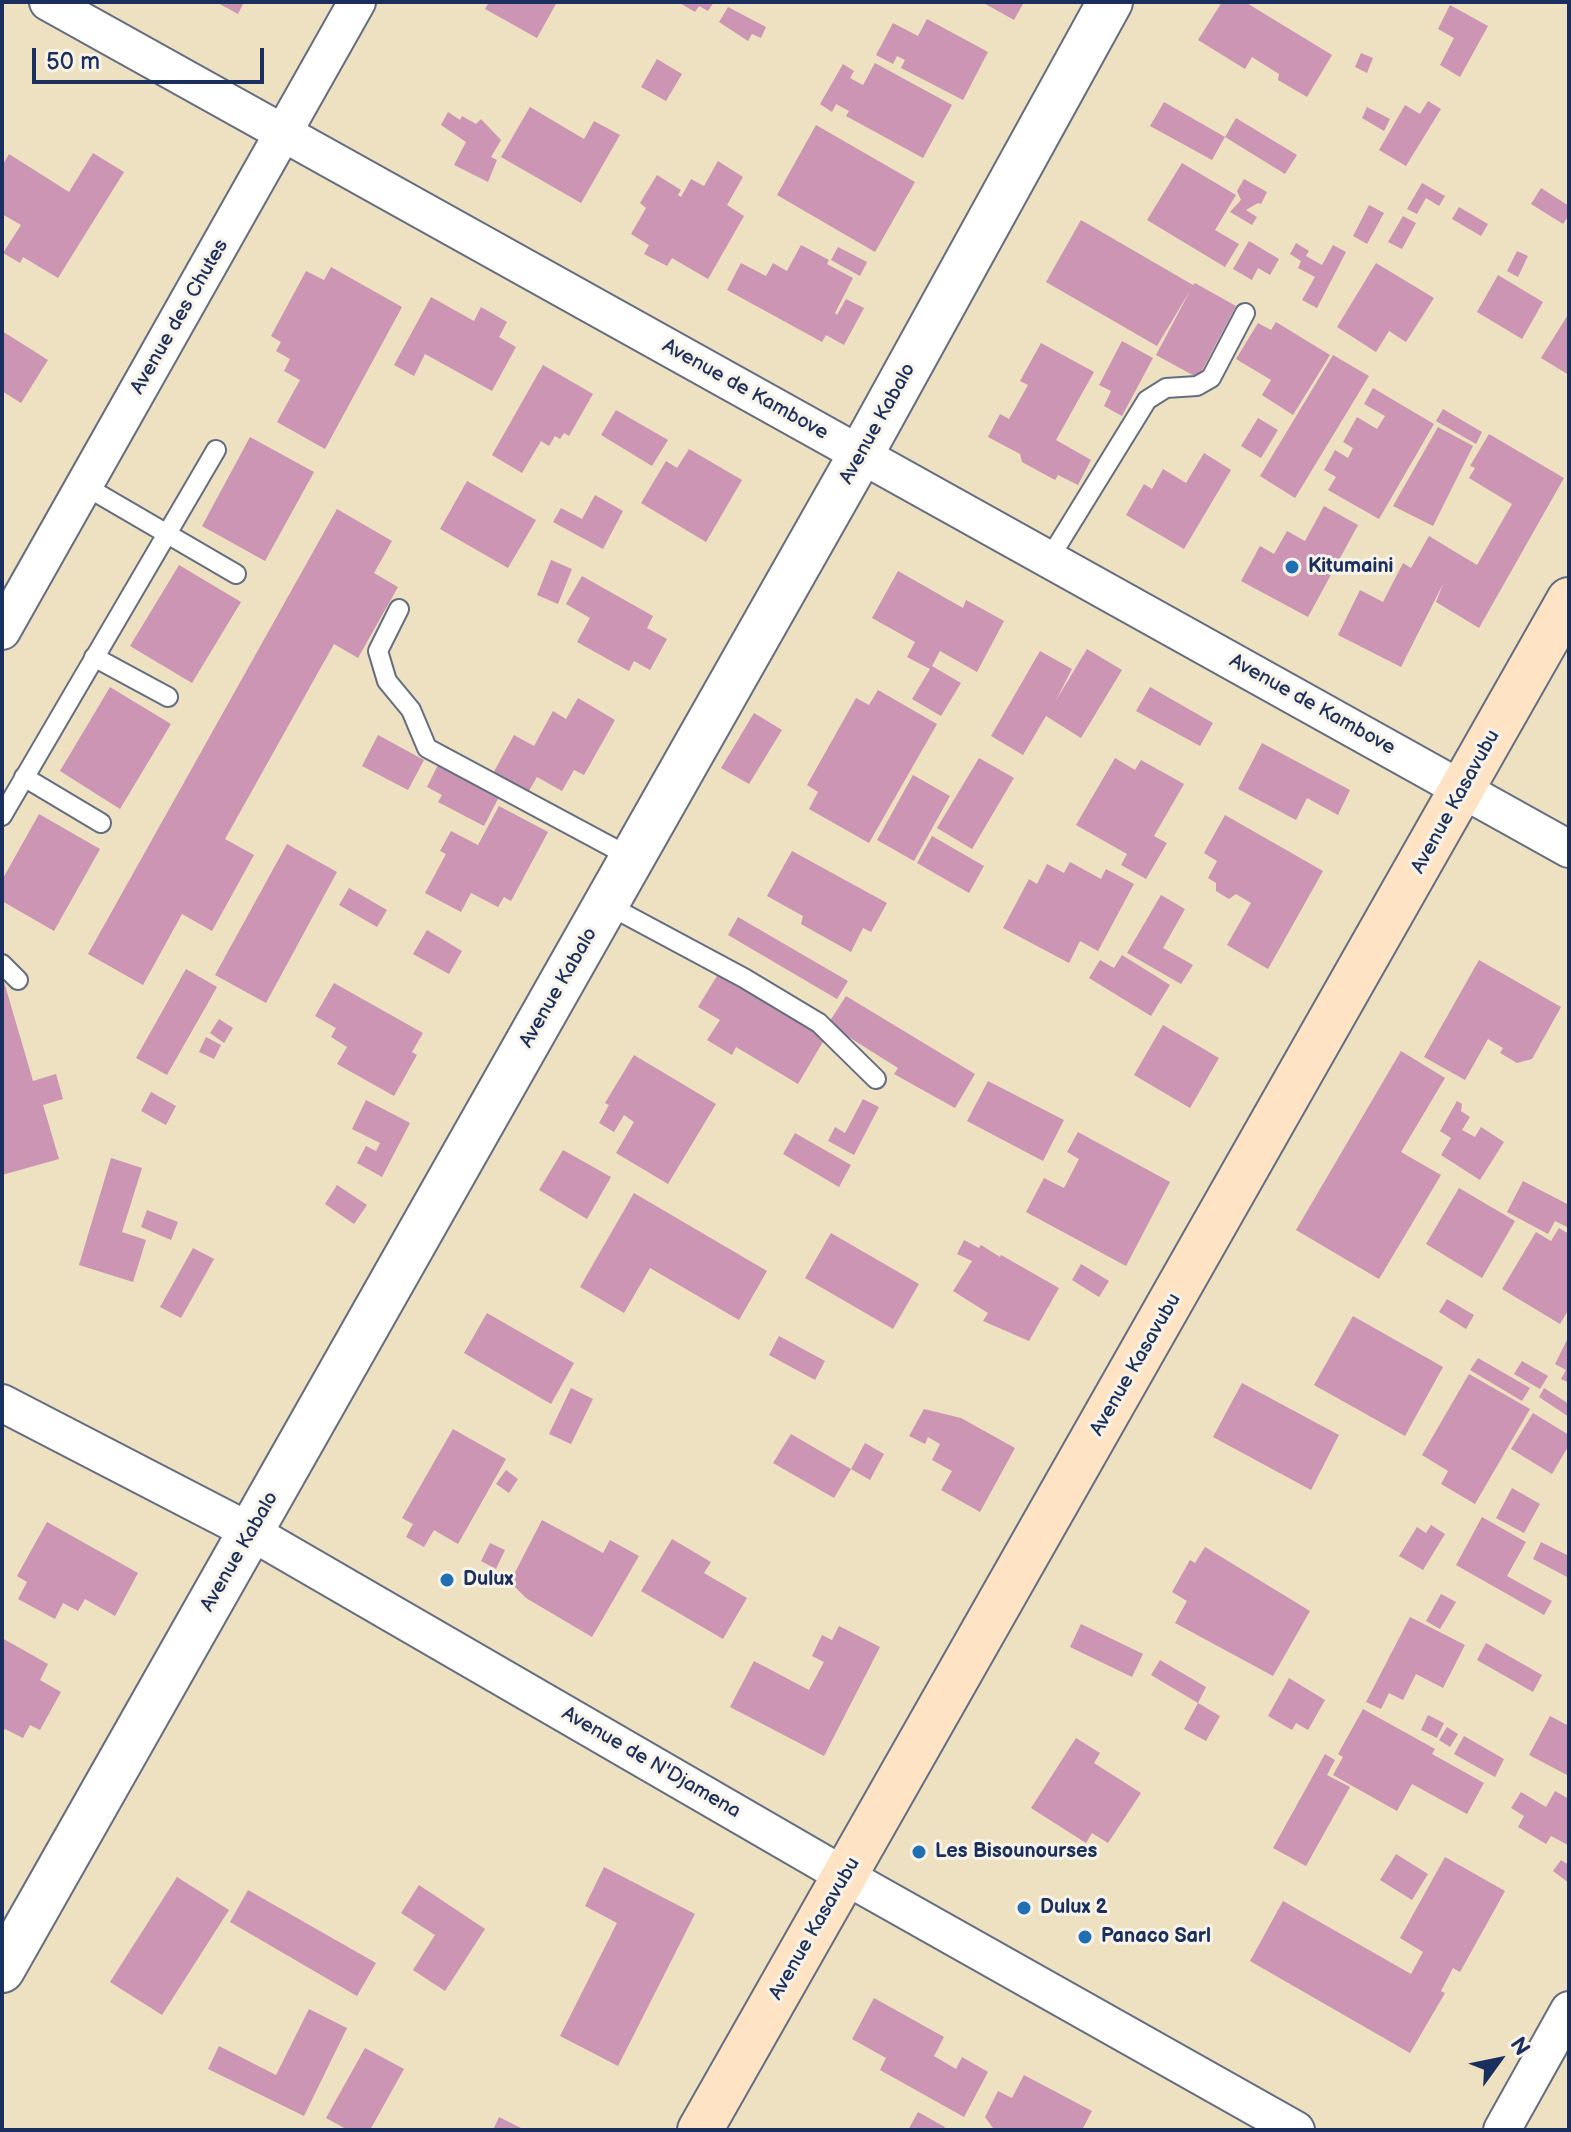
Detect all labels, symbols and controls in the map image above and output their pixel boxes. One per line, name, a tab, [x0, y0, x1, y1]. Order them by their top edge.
scale bar	[36, 32, 268, 82]
text: 50 m	[46, 47, 100, 76]
street label: Avenue des Chutes	[126, 235, 234, 399]
street label: Avenue de Kambove	[658, 334, 832, 446]
street label: Avenue Kabalo	[835, 359, 921, 489]
place label: Kitumaini	[1308, 555, 1393, 579]
marker: Kitumaini	[1283, 558, 1301, 576]
street label: Avenue de Kambove	[1225, 649, 1399, 761]
street label: Avenue Kasavubu	[1407, 726, 1505, 878]
street label: Avenue Kabalo	[515, 924, 603, 1052]
street label: Avenue Kasavubu	[1085, 1289, 1187, 1441]
street label: Avenue Kabalo	[196, 1488, 284, 1616]
place label: Dulux	[463, 1568, 513, 1592]
marker: Dulux	[438, 1571, 456, 1589]
street label: Avenue de N'Djamena	[557, 1702, 745, 1824]
place label: Les Bisounourses	[935, 1840, 1097, 1864]
marker: Les Bisounourses	[910, 1843, 928, 1861]
street label: Avenue Kasavubu	[764, 1853, 866, 2005]
place label: Dulux 2	[1040, 1896, 1108, 1920]
marker: Dulux 2	[1015, 1899, 1033, 1917]
place label: Panaco Sarl	[1101, 1925, 1211, 1949]
marker: Panaco Sarl	[1076, 1928, 1094, 1946]
north arrow	[1459, 2020, 1539, 2100]
text: N	[1504, 2032, 1535, 2061]

